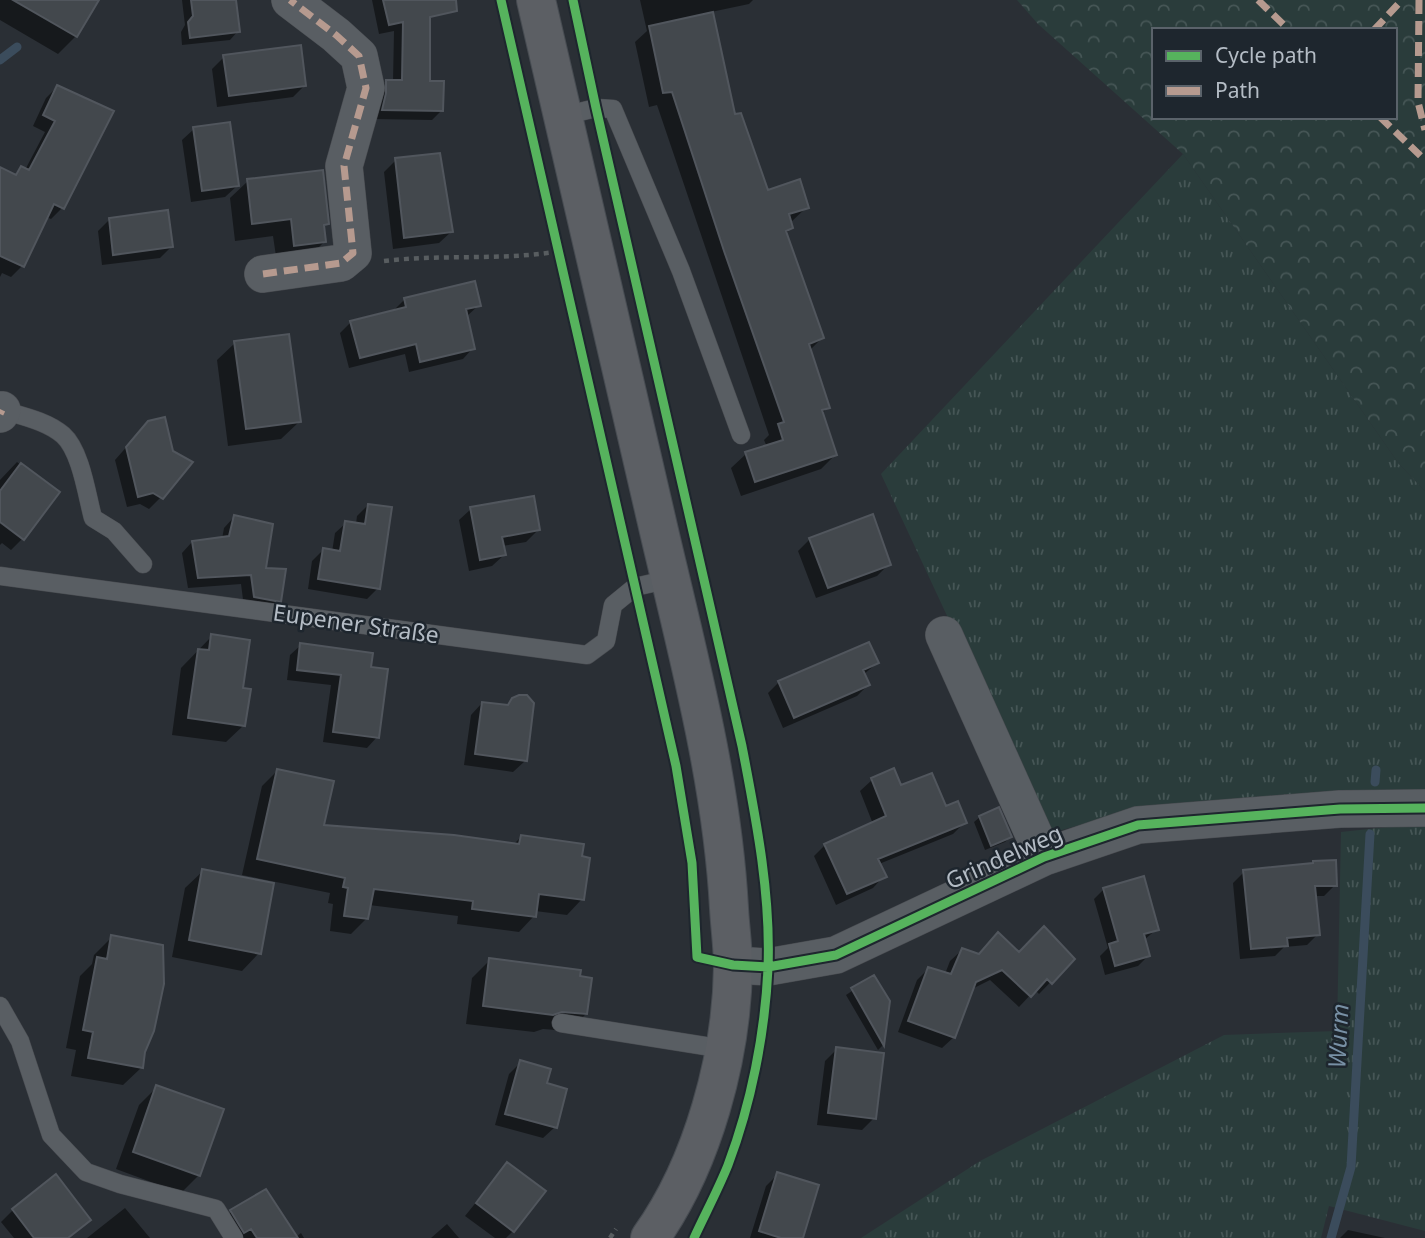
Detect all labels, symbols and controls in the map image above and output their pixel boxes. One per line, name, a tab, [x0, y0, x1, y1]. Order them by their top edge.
legend	[1152, 28, 1397, 119]
text: Cycle path	[1215, 41, 1317, 69]
text: Path	[1215, 76, 1260, 104]
street label: Eupener Straße	[271, 596, 441, 650]
street label: Grindelweg	[940, 816, 1067, 896]
water label: Wurm	[1319, 1003, 1356, 1069]

